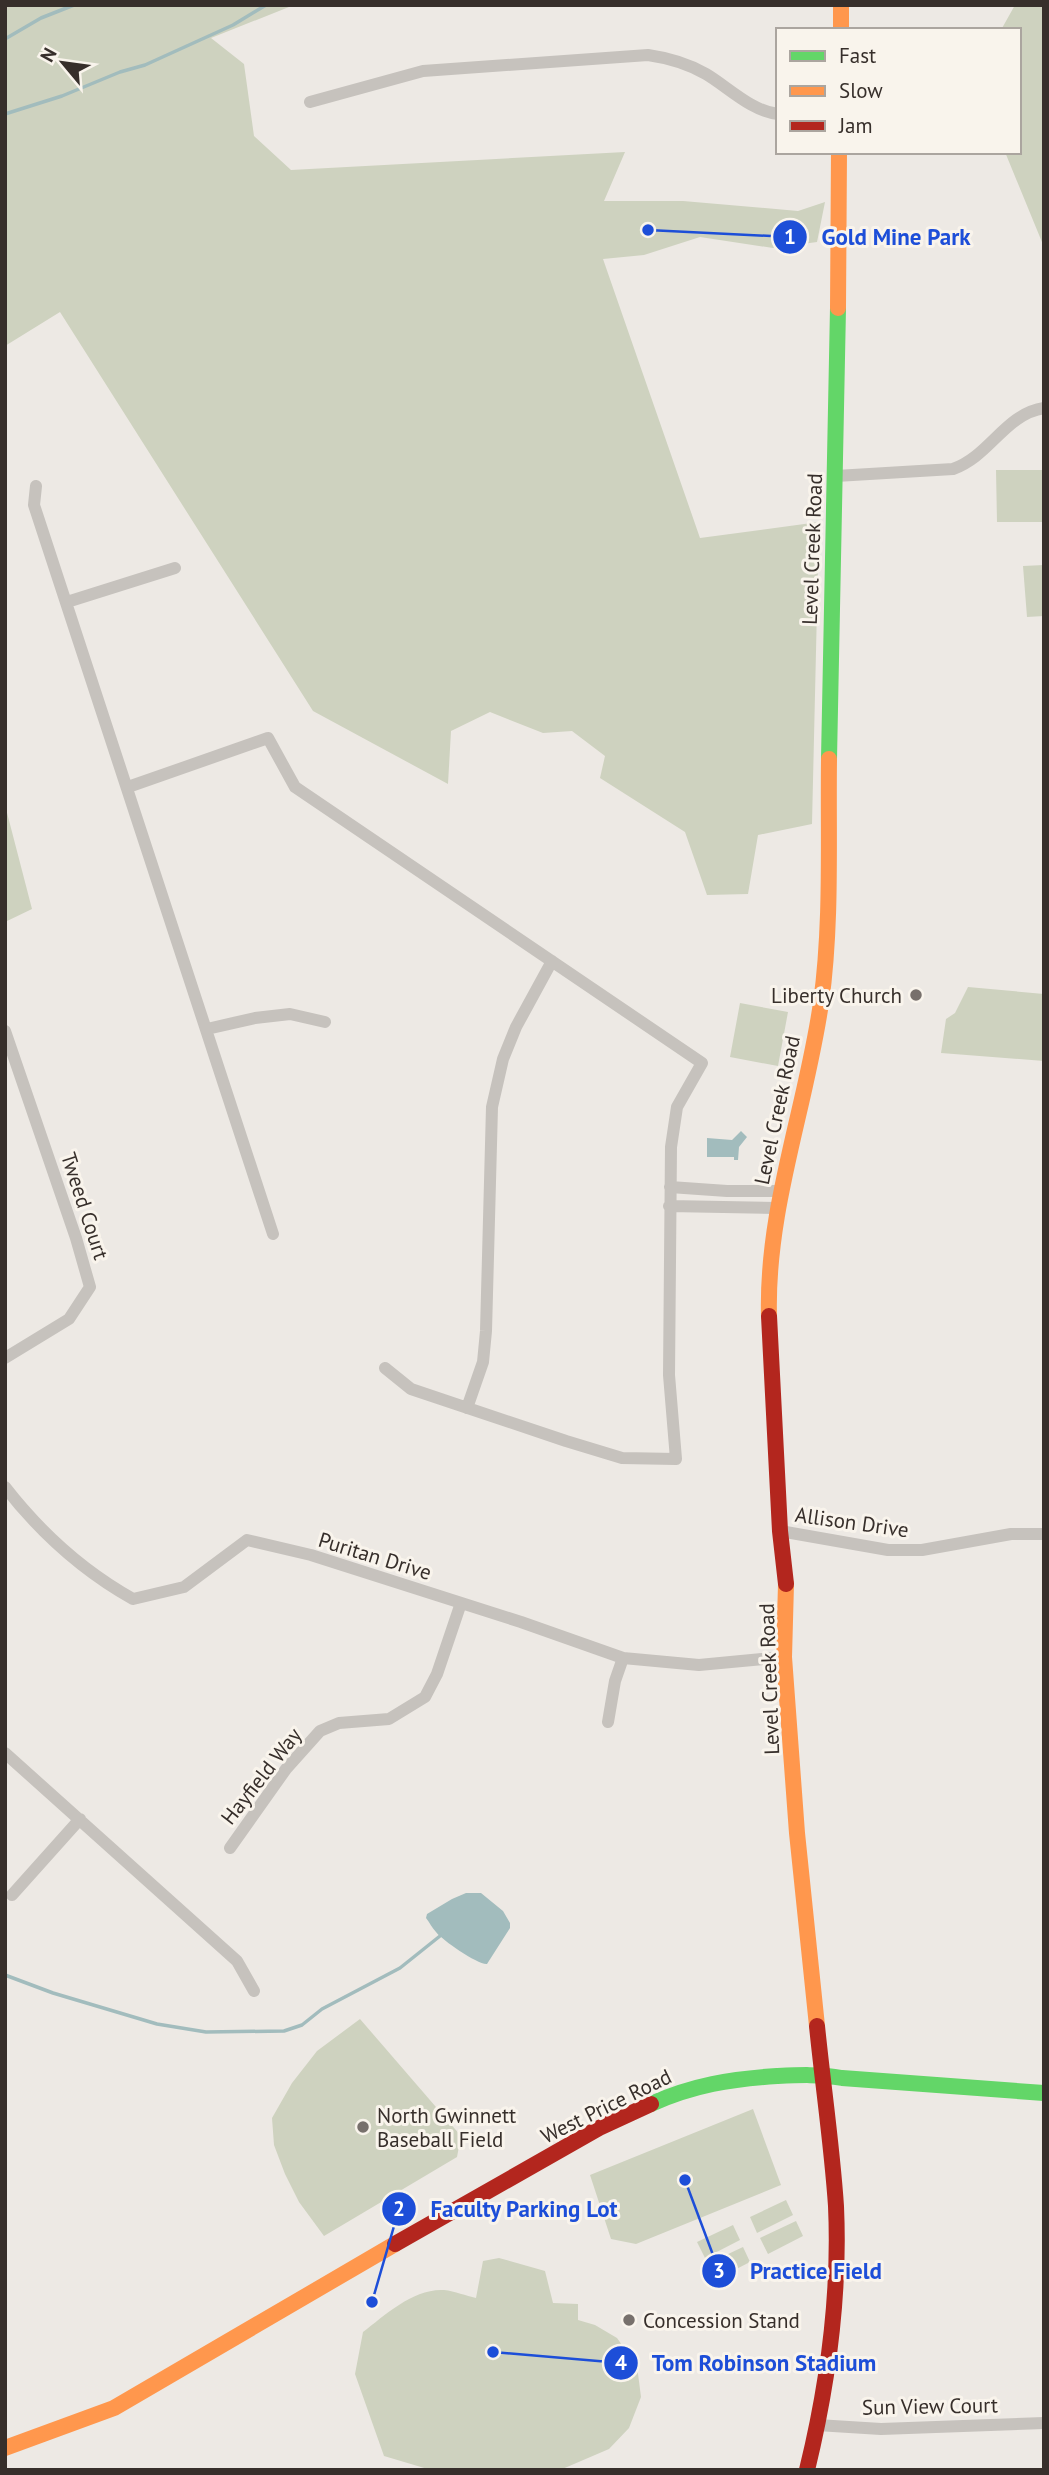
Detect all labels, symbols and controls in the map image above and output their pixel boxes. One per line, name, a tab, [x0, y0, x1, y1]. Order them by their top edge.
north arrow	[28, 28, 98, 98]
legend	[776, 28, 1021, 154]
text: Fast	[839, 42, 876, 69]
text: N	[35, 43, 62, 66]
text: Slow	[839, 77, 883, 104]
text: Jam	[838, 112, 873, 139]
callout: Gold Mine Park	[772, 215, 984, 259]
text: Gold Mine Park	[821, 222, 971, 251]
text: 1	[784, 223, 796, 250]
street label: Level Creek Road	[796, 473, 828, 625]
place label: Liberty Church	[771, 982, 902, 1009]
marker: Liberty Church	[908, 987, 924, 1003]
street label: Level Creek Road	[748, 1033, 806, 1187]
street label: Tweed Court	[55, 1149, 115, 1263]
street label: Allison Drive	[793, 1501, 911, 1543]
street label: Puritan Drive	[315, 1526, 435, 1586]
street label: Level Creek Road	[753, 1603, 785, 1755]
street label: Hayfield Way	[215, 1722, 307, 1830]
street label: West Price Road	[536, 2063, 676, 2149]
place label: North Gwinnett Baseball Field	[377, 2102, 516, 2153]
marker: North Gwinnett Baseball Field	[355, 2119, 371, 2135]
callout: Faculty Parking Lot	[381, 2187, 632, 2231]
text: Faculty Parking Lot	[430, 2194, 618, 2223]
text: 2	[393, 2195, 405, 2222]
callout: Practice Field	[701, 2249, 896, 2293]
text: Practice Field	[750, 2256, 882, 2285]
text: 3	[713, 2257, 725, 2284]
place label: Concession Stand	[643, 2307, 800, 2334]
marker: Concession Stand	[621, 2312, 637, 2328]
callout: Tom Robinson Stadium	[603, 2341, 891, 2385]
text: Tom Robinson Stadium	[652, 2348, 876, 2377]
text: 4	[615, 2349, 627, 2376]
street label: Sun View Court	[862, 2391, 998, 2421]

